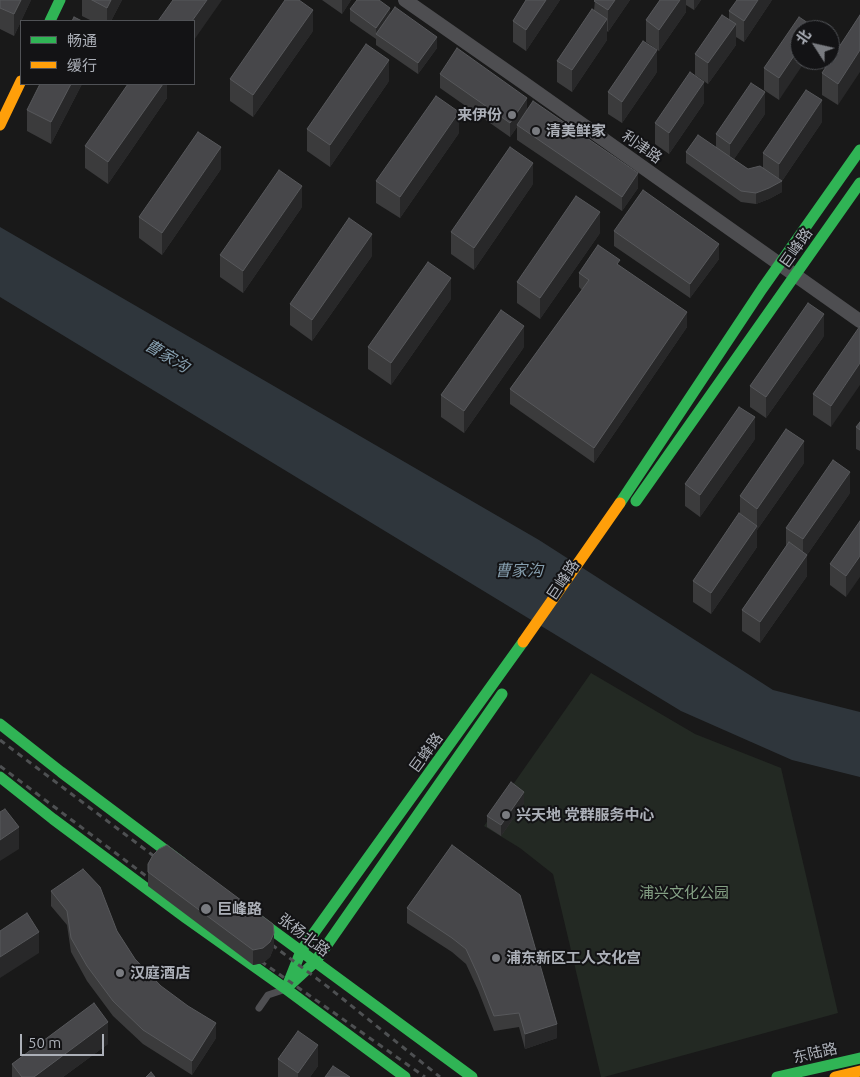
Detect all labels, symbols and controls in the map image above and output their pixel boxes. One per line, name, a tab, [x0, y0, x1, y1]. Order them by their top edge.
legend	[20, 20, 195, 85]
north arrow	[790, 20, 840, 70]
text: 北	[793, 27, 814, 47]
text: 畅通	[67, 32, 97, 49]
text: 缓行	[67, 57, 97, 74]
place label: 来伊份	[457, 106, 502, 124]
marker: 来伊份	[506, 109, 518, 121]
place label: 清美鲜家	[546, 122, 606, 140]
marker: 清美鲜家	[530, 125, 542, 137]
street label: 利津路	[618, 127, 666, 167]
street label: 巨峰路	[776, 224, 816, 272]
water label: 曹家沟	[141, 335, 193, 377]
street label: 巨峰路	[543, 556, 583, 604]
water label: 曹家沟	[495, 561, 543, 581]
street label: 巨蜂路	[405, 730, 447, 776]
place label: 兴天地 党群服务中心	[516, 806, 655, 824]
marker: 兴天地 党群服务中心	[500, 809, 512, 821]
park label: 浦兴文化公园	[639, 884, 729, 902]
place label: 巨峰路	[217, 900, 262, 918]
marker: 巨峰路	[199, 902, 213, 916]
street label: 张杨北路	[275, 910, 333, 960]
place label: 浦东新区工人文化宫	[506, 949, 641, 967]
marker: 浦东新区工人文化宫	[490, 952, 502, 964]
place label: 汉庭酒店	[130, 964, 190, 982]
marker: 汉庭酒店	[114, 967, 126, 979]
scale bar	[22, 1024, 106, 1056]
text: 50 m	[28, 1034, 61, 1051]
street label: 东陆路	[791, 1039, 839, 1067]

